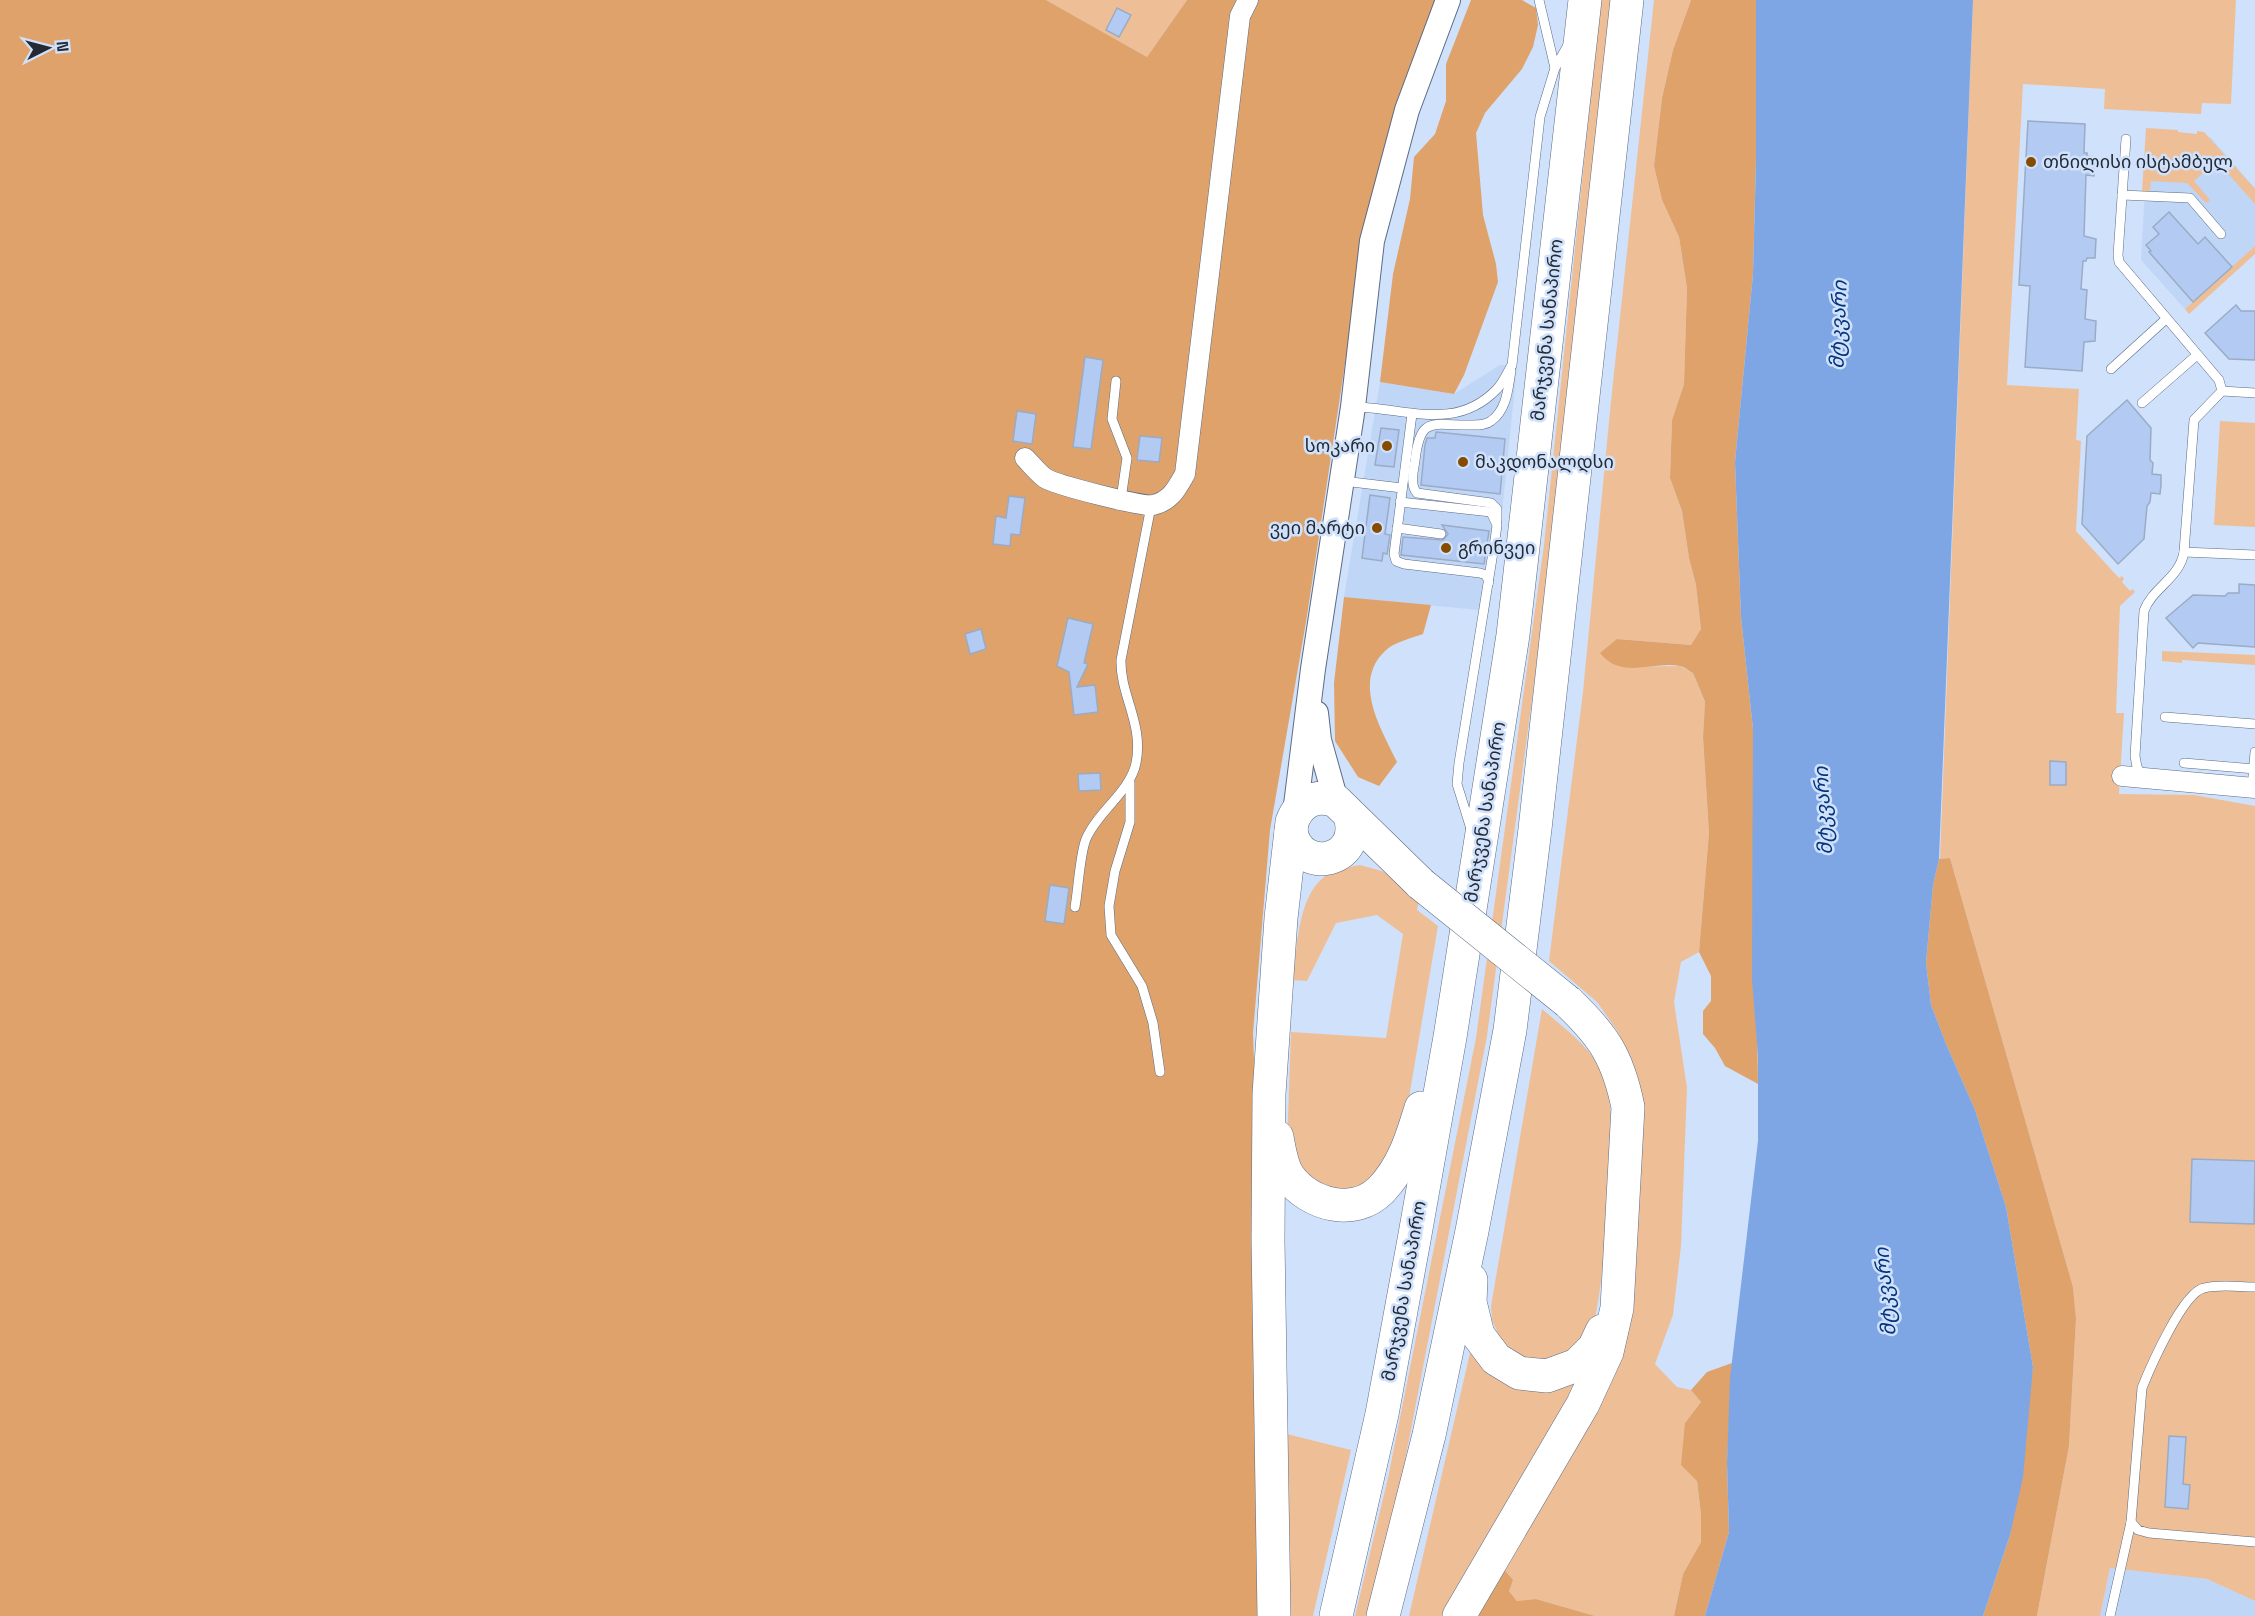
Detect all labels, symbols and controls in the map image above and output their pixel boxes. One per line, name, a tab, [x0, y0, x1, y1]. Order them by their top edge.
north arrow	[18, 18, 78, 78]
text: N	[51, 40, 73, 53]
place label: თნილისი ისტამბულ	[2043, 150, 2233, 173]
marker: თნილისი ისტამბულ	[2024, 155, 2038, 169]
street label: მარჯვენა სანაპირო	[1526, 238, 1567, 422]
water label: მტკვარი	[1823, 279, 1853, 370]
place label: სოკარი	[1305, 434, 1375, 457]
marker: სოკარი	[1380, 439, 1394, 453]
place label: მაკდონალდსი	[1475, 450, 1614, 473]
marker: მაკდონალდსი	[1456, 455, 1470, 469]
place label: ვეი მარტი	[1270, 516, 1365, 539]
marker: ვეი მარტი	[1370, 521, 1384, 535]
place label: გრინვეი	[1458, 536, 1535, 559]
marker: გრინვეი	[1439, 541, 1453, 555]
street label: მარჯვენა სანაპირო	[1459, 720, 1510, 904]
water label: მტკვარი	[1808, 765, 1838, 856]
street label: მარჯვენა სანაპირო	[1376, 1199, 1431, 1383]
water label: მტკვარი	[1868, 1245, 1902, 1337]

